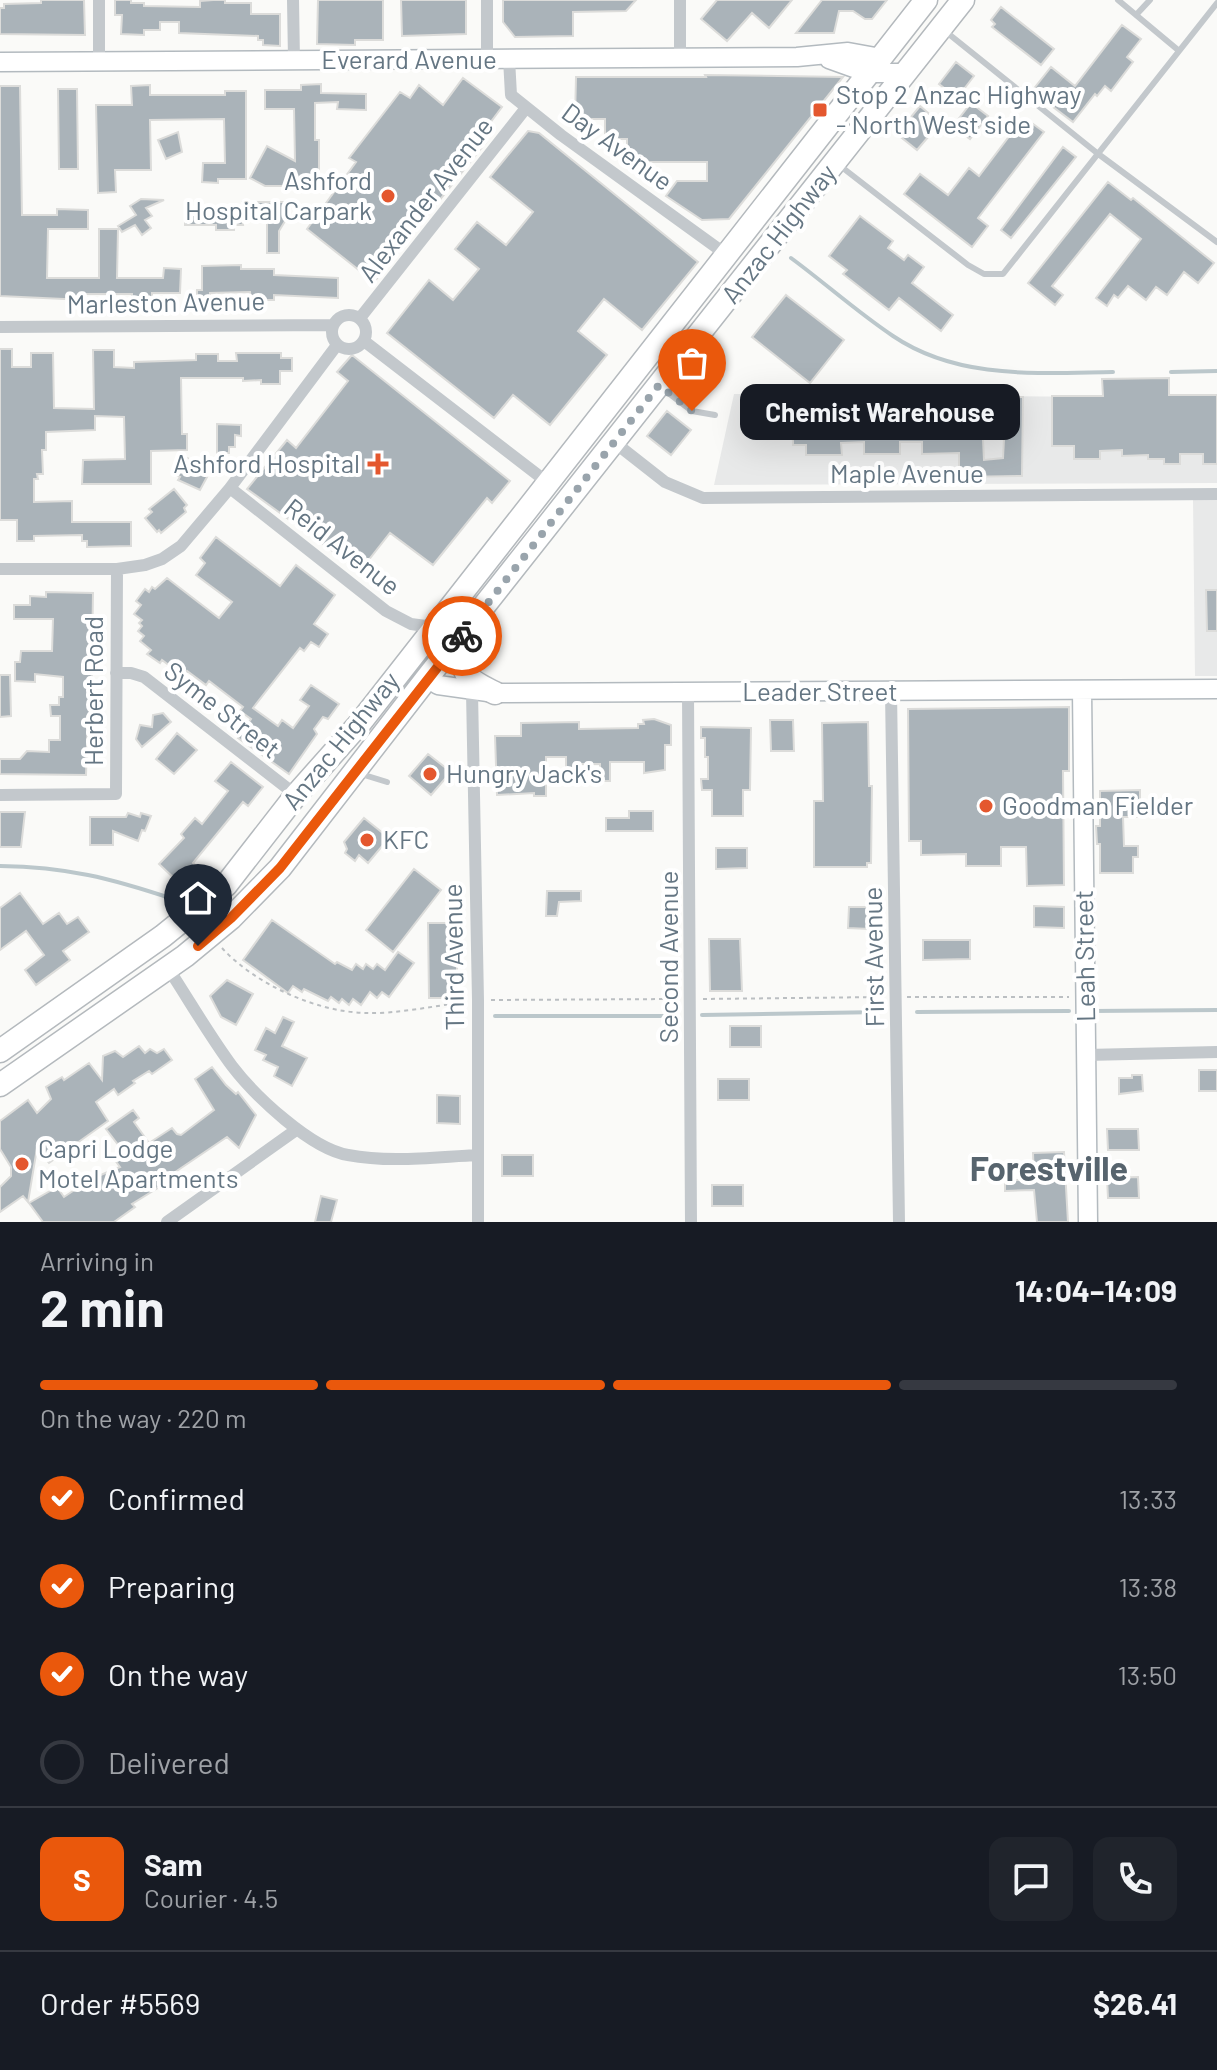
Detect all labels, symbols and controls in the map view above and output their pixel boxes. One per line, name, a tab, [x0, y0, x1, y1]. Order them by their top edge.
street label: Everard Avenue	[321, 43, 497, 74]
place label: Stop 2 Anzac Highway - North West side	[836, 78, 1081, 139]
street label: Day Avenue	[557, 95, 679, 196]
marker: Stop 2 Anzac Highway - North West side	[811, 101, 829, 119]
street label: Alexander Avenue	[351, 111, 499, 287]
street label: Anzac Highway	[714, 157, 842, 309]
place label: Ashford Hospital Carpark	[185, 164, 372, 225]
marker: Ashford Hospital Carpark	[379, 187, 397, 205]
street label: Marleston Avenue	[66, 284, 265, 319]
pin	[658, 329, 726, 411]
icon: bag	[670, 341, 714, 385]
callout: Chemist Warehouse	[740, 383, 1020, 439]
text: Chemist Warehouse	[765, 396, 995, 427]
place label: Ashford Hospital	[173, 447, 360, 478]
marker: Ashford Hospital	[367, 453, 389, 475]
street label: Maple Avenue	[830, 457, 984, 488]
street label: Reid Avenue	[279, 491, 407, 601]
courier	[422, 596, 502, 676]
icon: bike	[440, 614, 484, 658]
street label: Herbert Road	[77, 616, 108, 766]
street label: Syme Street	[159, 654, 287, 764]
street label: Anzac Highway	[275, 665, 405, 815]
street label: Leader Street	[742, 675, 898, 706]
place label: Hungry Jack's	[446, 757, 602, 788]
marker: Hungry Jack's	[421, 765, 439, 783]
place label: Goodman Fielder	[1002, 789, 1194, 820]
marker: Goodman Fielder	[977, 797, 995, 815]
place label: KFC	[383, 823, 429, 854]
marker: KFC	[358, 831, 376, 849]
pin	[164, 864, 232, 946]
street label: Second Avenue	[652, 871, 683, 1043]
icon: home	[176, 876, 220, 920]
street label: Third Avenue	[436, 883, 469, 1031]
street label: First Avenue	[856, 886, 889, 1028]
street label: Leah Street	[1067, 890, 1100, 1022]
place label: Capri Lodge Motel Apartments	[38, 1132, 239, 1193]
district label: Forestville	[970, 1147, 1128, 1188]
marker: Capri Lodge Motel Apartments	[13, 1155, 31, 1173]
text: Arriving in	[40, 1245, 154, 1276]
text: 14:04–14:09	[1015, 1272, 1177, 1308]
text: 2 min	[40, 1275, 165, 1337]
text: On the way · 220 m	[40, 1402, 246, 1433]
icon: check	[40, 1476, 84, 1520]
text: Confirmed	[108, 1480, 245, 1516]
text: 13:33	[1119, 1483, 1177, 1514]
icon: check	[40, 1564, 84, 1608]
text: Preparing	[108, 1568, 235, 1604]
text: 13:38	[1119, 1571, 1177, 1602]
icon: check	[40, 1652, 84, 1696]
text: On the way	[108, 1656, 248, 1692]
text: 13:50	[1118, 1659, 1177, 1690]
text: Delivered	[108, 1744, 230, 1780]
button: chat	[989, 1837, 1073, 1921]
button: phone	[1093, 1837, 1177, 1921]
text: Sam	[144, 1846, 203, 1882]
text: S	[73, 1861, 91, 1897]
text: Courier · 4.5	[144, 1882, 278, 1913]
text: Order #5569	[40, 1985, 200, 2021]
text: $26.41	[1093, 1985, 1177, 2021]

